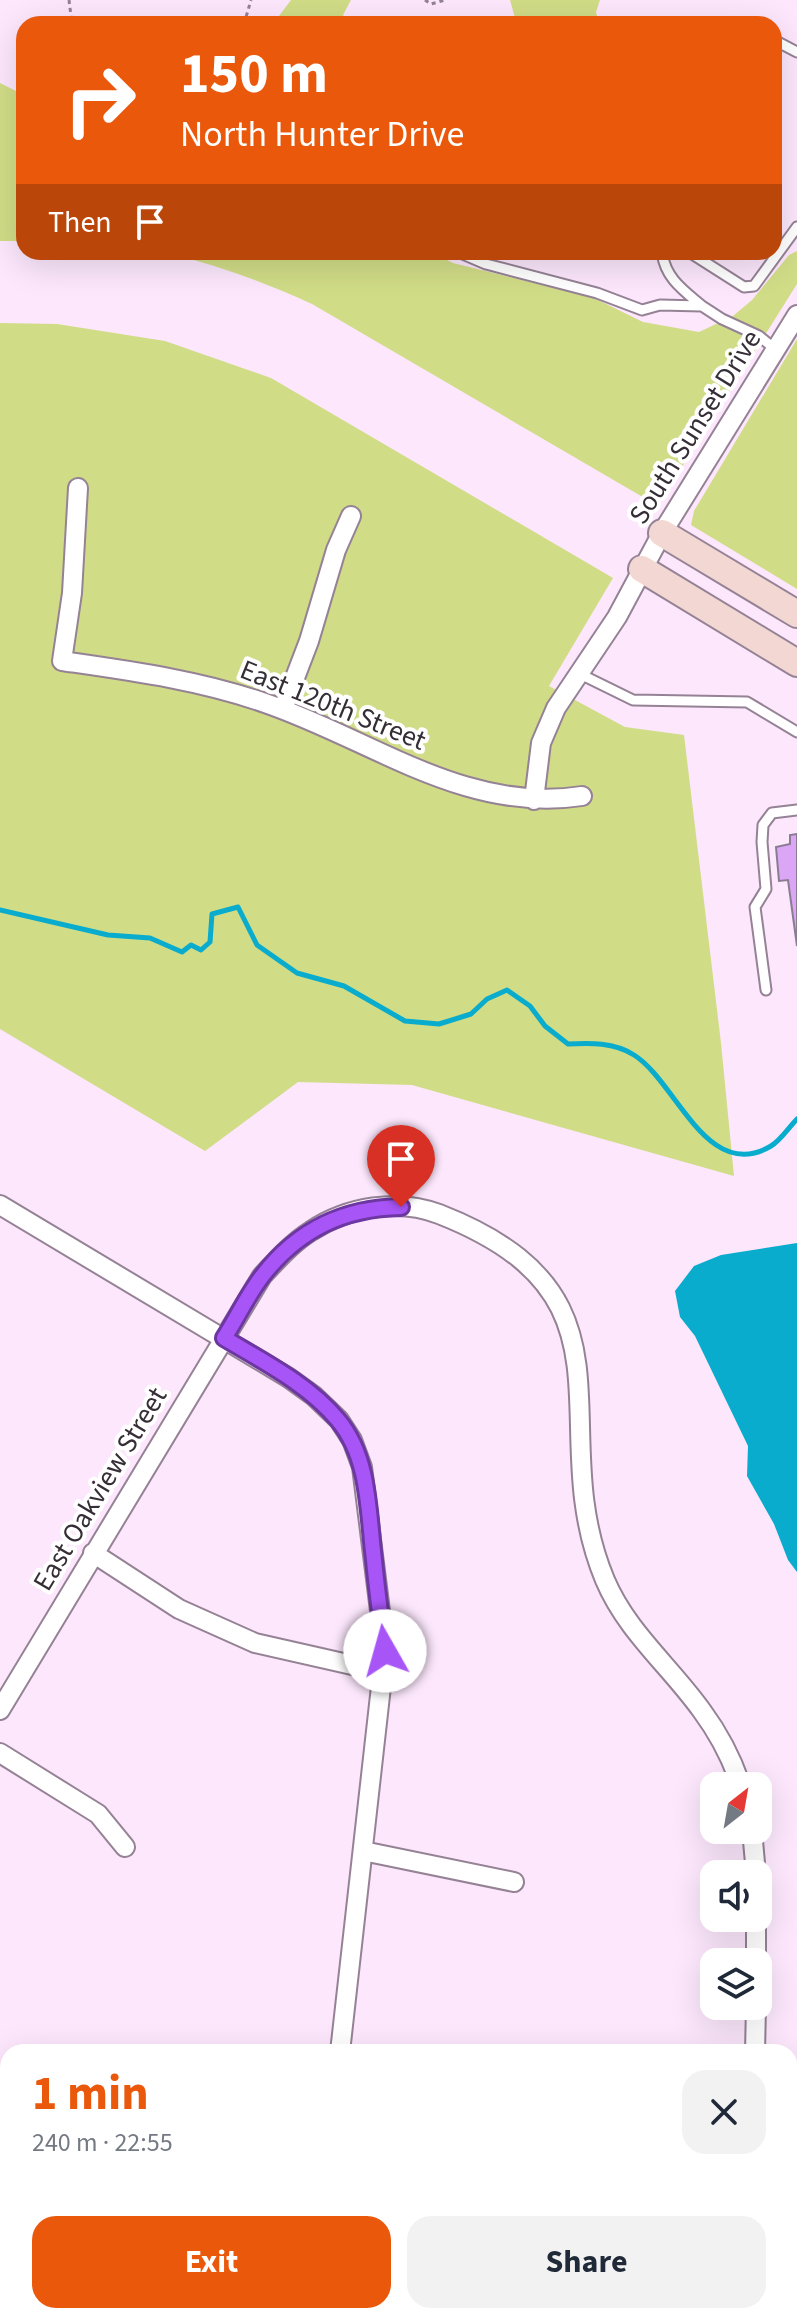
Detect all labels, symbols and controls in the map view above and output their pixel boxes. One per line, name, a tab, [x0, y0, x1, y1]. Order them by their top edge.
text: 150 m	[180, 35, 328, 114]
icon: right	[48, 48, 152, 152]
text: North Hunter Drive	[180, 109, 464, 160]
icon: arrive	[128, 200, 172, 244]
text: Then	[48, 201, 112, 244]
street label: South Sunset Drive	[619, 322, 771, 532]
street label: East 120th Street	[234, 649, 432, 761]
pin	[367, 1125, 435, 1207]
icon: arrive	[379, 1137, 423, 1181]
street label: East Oakview Street	[23, 1379, 177, 1599]
position arrow	[343, 1609, 427, 1693]
north arrow	[700, 1772, 772, 1844]
map controls	[700, 1772, 772, 2020]
button: sound	[700, 1860, 772, 1932]
button: layers	[700, 1948, 772, 2020]
text: 1 min	[32, 2060, 149, 2128]
button: close	[682, 2070, 766, 2154]
text: 240 m · 22:55	[32, 2124, 173, 2161]
button: Exit	[32, 2216, 391, 2308]
button: Share	[407, 2216, 766, 2308]

